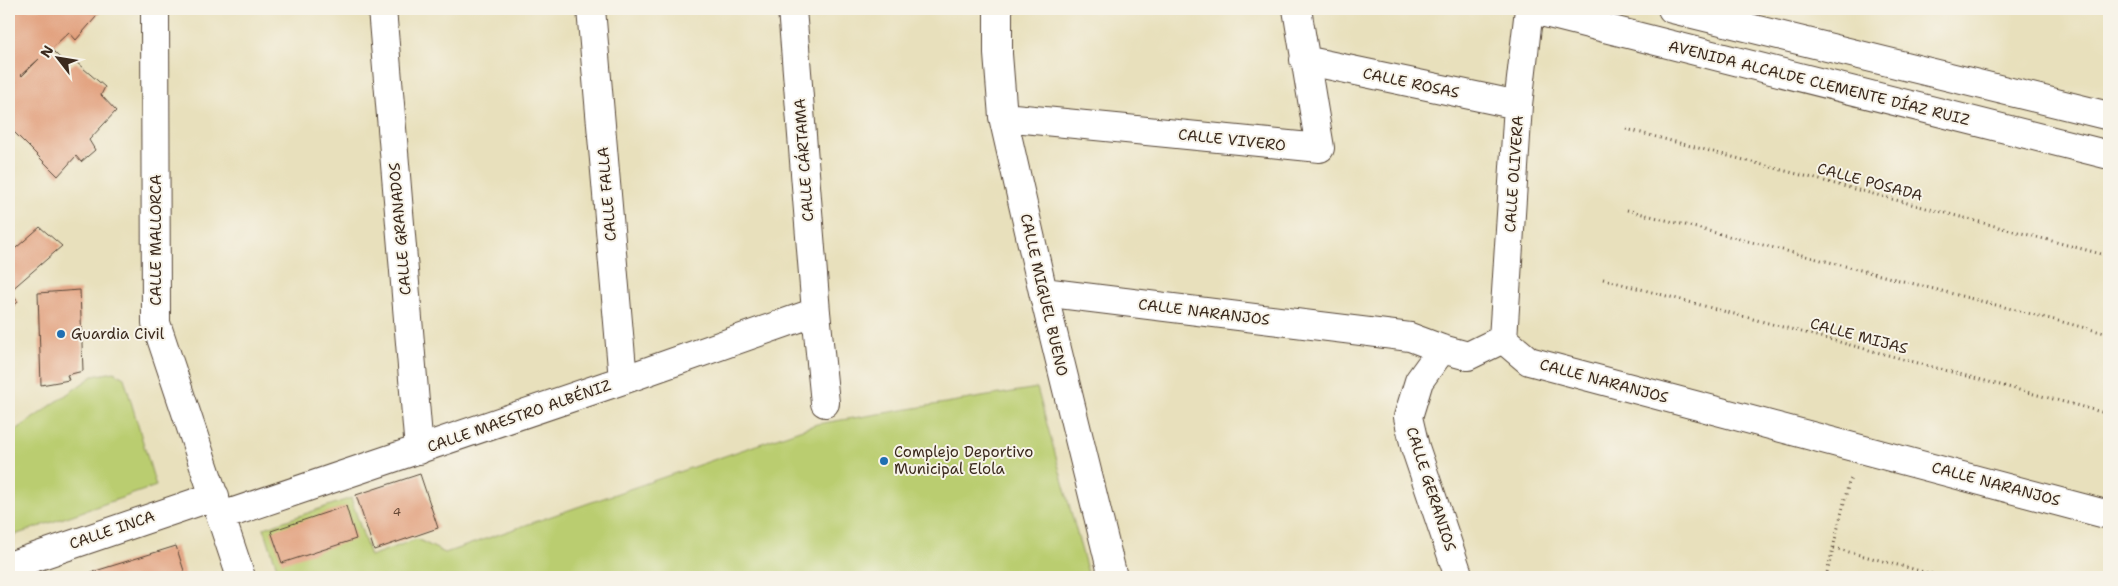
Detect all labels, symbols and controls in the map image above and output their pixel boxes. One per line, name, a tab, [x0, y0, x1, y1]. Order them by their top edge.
north arrow	[32, 32, 82, 82]
street label: AVENIDA ALCALDE CLEMENTE DÍAZ RUIZ	[1666, 35, 1972, 130]
text: N	[36, 42, 57, 61]
street label: CALLE ROSAS	[1361, 63, 1461, 103]
street label: CALLE CÁRTAMA	[789, 98, 818, 222]
street label: CALLE OLIVERA	[1500, 115, 1528, 233]
street label: CALLE VIVERO	[1177, 124, 1287, 156]
street label: CALLE FALLA	[593, 146, 621, 242]
street label: CALLE POSADA	[1815, 158, 1925, 206]
street label: CALLE GRANADOS	[384, 162, 416, 296]
street label: CALLE MALLORCA	[146, 174, 166, 306]
street label: CALLE MIGUEL BUENO	[1016, 212, 1072, 378]
street label: CALLE NARANJOS	[1137, 294, 1271, 330]
street label: CALLE MIJAS	[1808, 313, 1910, 359]
place label: Guardia Civil	[71, 324, 165, 344]
marker: Guardia Civil	[55, 328, 67, 340]
street label: CALLE NARANJOS	[1537, 354, 1671, 408]
street label: CALLE MAESTRO ALBÉNIZ	[424, 374, 613, 457]
street label: CALLE GERANIOS	[1401, 424, 1461, 554]
place label: Complejo Deportivo Municipal Elola	[894, 442, 1033, 479]
marker: Complejo Deportivo Municipal Elola	[878, 455, 890, 467]
street label: CALLE NARANJOS	[1929, 457, 2063, 511]
house number: 4	[393, 504, 401, 520]
street label: CALLE INCA	[67, 506, 157, 554]

